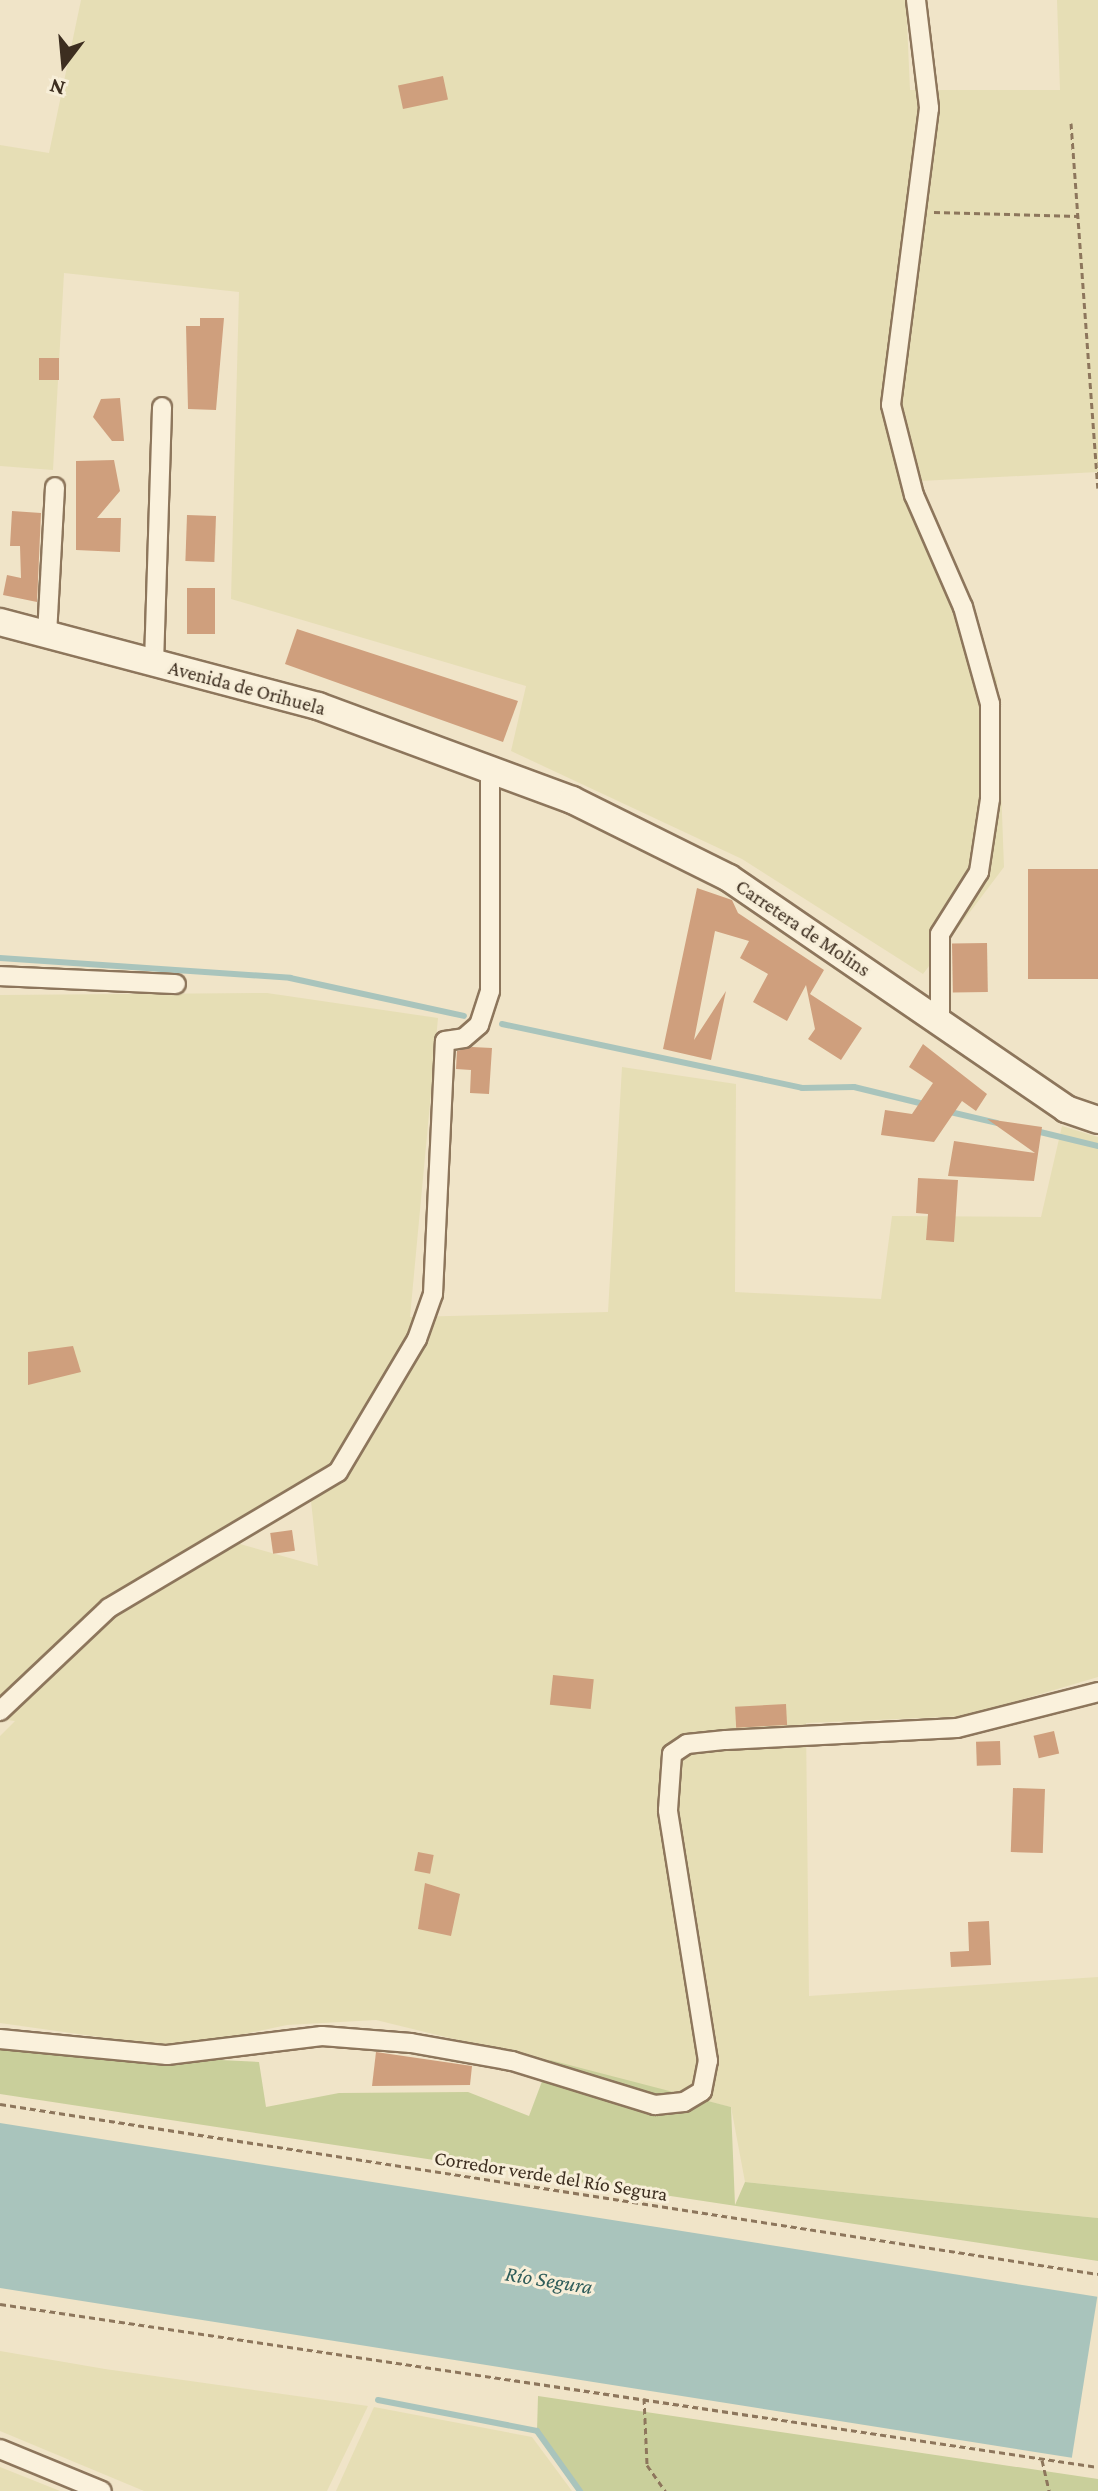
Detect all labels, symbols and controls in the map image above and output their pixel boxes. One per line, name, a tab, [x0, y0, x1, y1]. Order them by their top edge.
north arrow	[24, 24, 104, 104]
text: N	[47, 73, 68, 102]
street label: Avenida de Orihuela	[166, 655, 328, 721]
street label: Carretera de Molins	[731, 874, 875, 982]
street label: Corredor verde del Río Segura	[433, 2146, 669, 2206]
water label: Río Segura	[503, 2260, 595, 2300]

